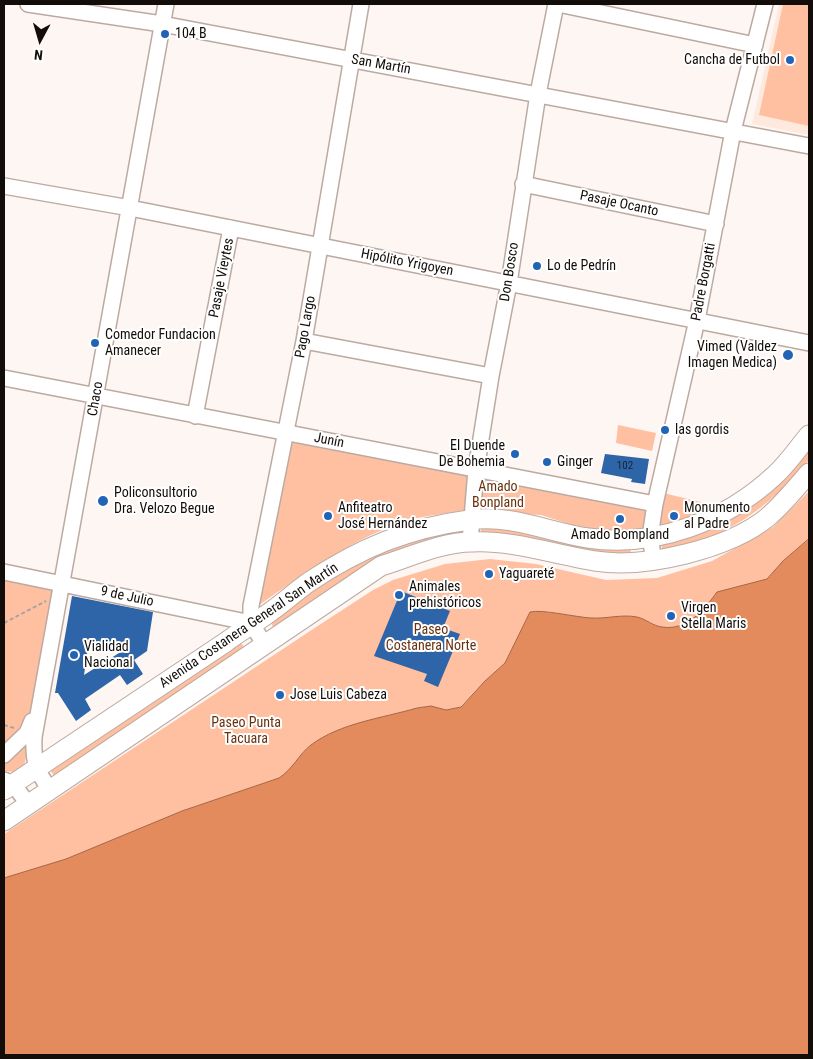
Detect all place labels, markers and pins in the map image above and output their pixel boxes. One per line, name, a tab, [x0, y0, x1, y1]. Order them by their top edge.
place label: 104 B	[175, 26, 207, 42]
marker: 104 B	[159, 28, 171, 40]
place label: Cancha de Futbol	[684, 52, 780, 68]
marker: Cancha de Futbol	[784, 54, 796, 66]
place label: Lo de Pedrín	[547, 258, 616, 274]
marker: Lo de Pedrín	[531, 260, 543, 272]
place label: Comedor Fundacion Amanecer	[105, 327, 216, 360]
marker: Comedor Fundacion Amanecer	[89, 337, 101, 349]
place label: Vimed (Valdez Imagen Medica)	[688, 339, 777, 372]
marker: Vimed (Valdez Imagen Medica)	[781, 348, 795, 362]
place label: las gordis	[675, 422, 729, 438]
marker: las gordis	[659, 424, 671, 436]
place label: El Duende De Bohemia	[439, 438, 505, 471]
marker: El Duende De Bohemia	[509, 448, 521, 460]
place label: Ginger	[557, 454, 593, 470]
marker: Ginger	[541, 456, 553, 468]
place label: Policonsultorio Dra. Velozo Begue	[114, 485, 215, 518]
marker: Policonsultorio Dra. Velozo Begue	[96, 494, 110, 508]
place label: Anfiteatro José Hernández	[338, 500, 427, 532]
place label: Monumento al Padre	[684, 500, 750, 532]
marker: Anfiteatro José Hernández	[322, 510, 334, 522]
marker: Monumento al Padre	[668, 510, 680, 522]
marker: Amado Bompland	[614, 513, 626, 525]
place label: Amado Bompland	[571, 527, 669, 543]
place label: Yaguareté	[499, 566, 554, 582]
marker: Yaguareté	[483, 568, 495, 580]
place label: Animales prehistóricos	[409, 579, 481, 612]
marker: Animales prehistóricos	[393, 589, 405, 601]
place label: Virgen Stella Maris	[681, 600, 746, 632]
marker: Virgen Stella Maris	[665, 610, 677, 622]
place label: Vialidad Nacional	[84, 639, 133, 672]
marker: Vialidad Nacional	[68, 649, 80, 661]
place label: Jose Luis Cabeza	[290, 687, 387, 703]
marker: Jose Luis Cabeza	[274, 689, 286, 701]

